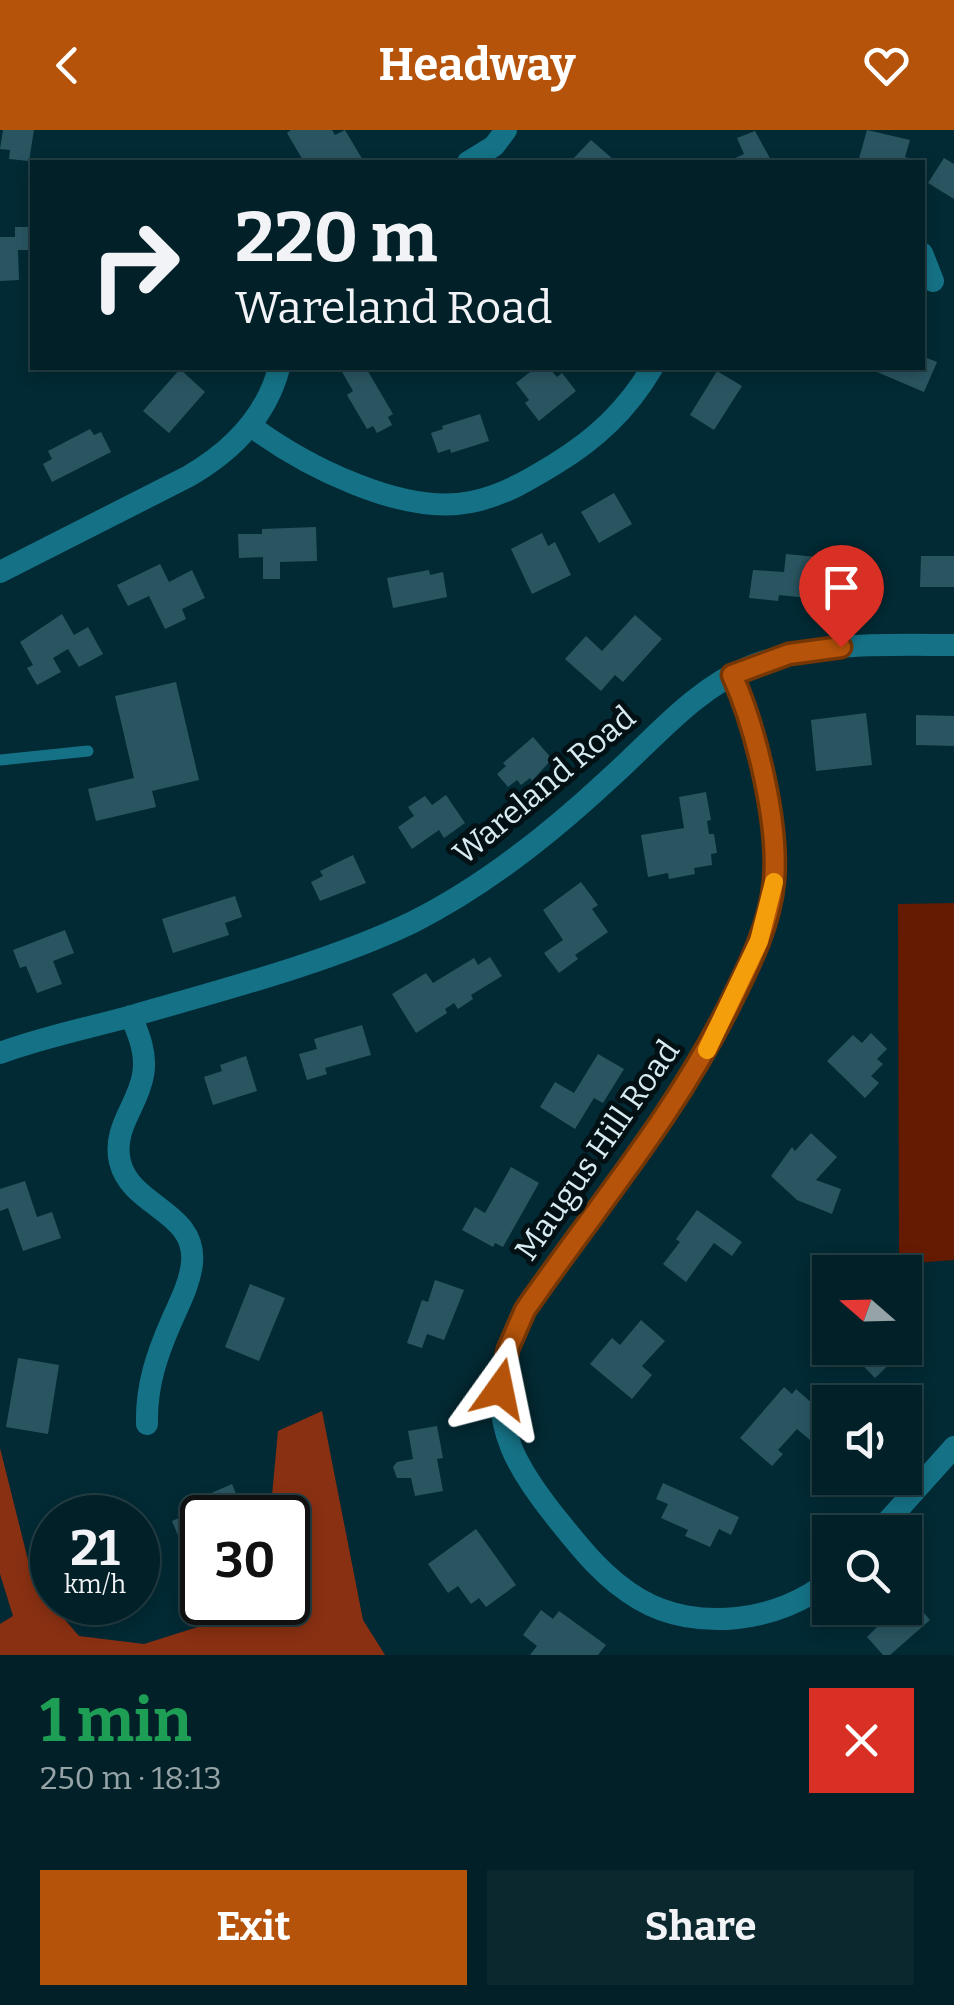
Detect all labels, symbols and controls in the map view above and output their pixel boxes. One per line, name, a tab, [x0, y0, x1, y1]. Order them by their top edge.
icon: back	[40, 38, 95, 93]
text: Headway	[379, 38, 575, 92]
icon: heart	[859, 38, 914, 93]
text: 220 m	[235, 196, 438, 280]
icon: right	[70, 200, 200, 330]
text: Wareland Road	[235, 281, 552, 335]
pin	[799, 545, 884, 648]
icon: arrive	[814, 560, 869, 615]
street label: Wareland Road	[445, 698, 643, 872]
street label: Maugus Hill Road	[507, 1033, 687, 1267]
north arrow	[812, 1255, 922, 1365]
map controls	[812, 1255, 922, 1625]
position arrow	[448, 1337, 552, 1441]
button: sound	[812, 1385, 922, 1495]
speed limit sign: 30	[180, 1495, 310, 1625]
button: search	[812, 1515, 922, 1625]
text: 21	[70, 1518, 120, 1578]
text: km/h	[64, 1570, 126, 1600]
text: 1 min	[40, 1685, 192, 1757]
button: close	[809, 1688, 914, 1793]
text: 250 m · 18:13	[40, 1759, 222, 1797]
button: Exit	[40, 1870, 467, 1985]
button: Share	[487, 1870, 914, 1985]

